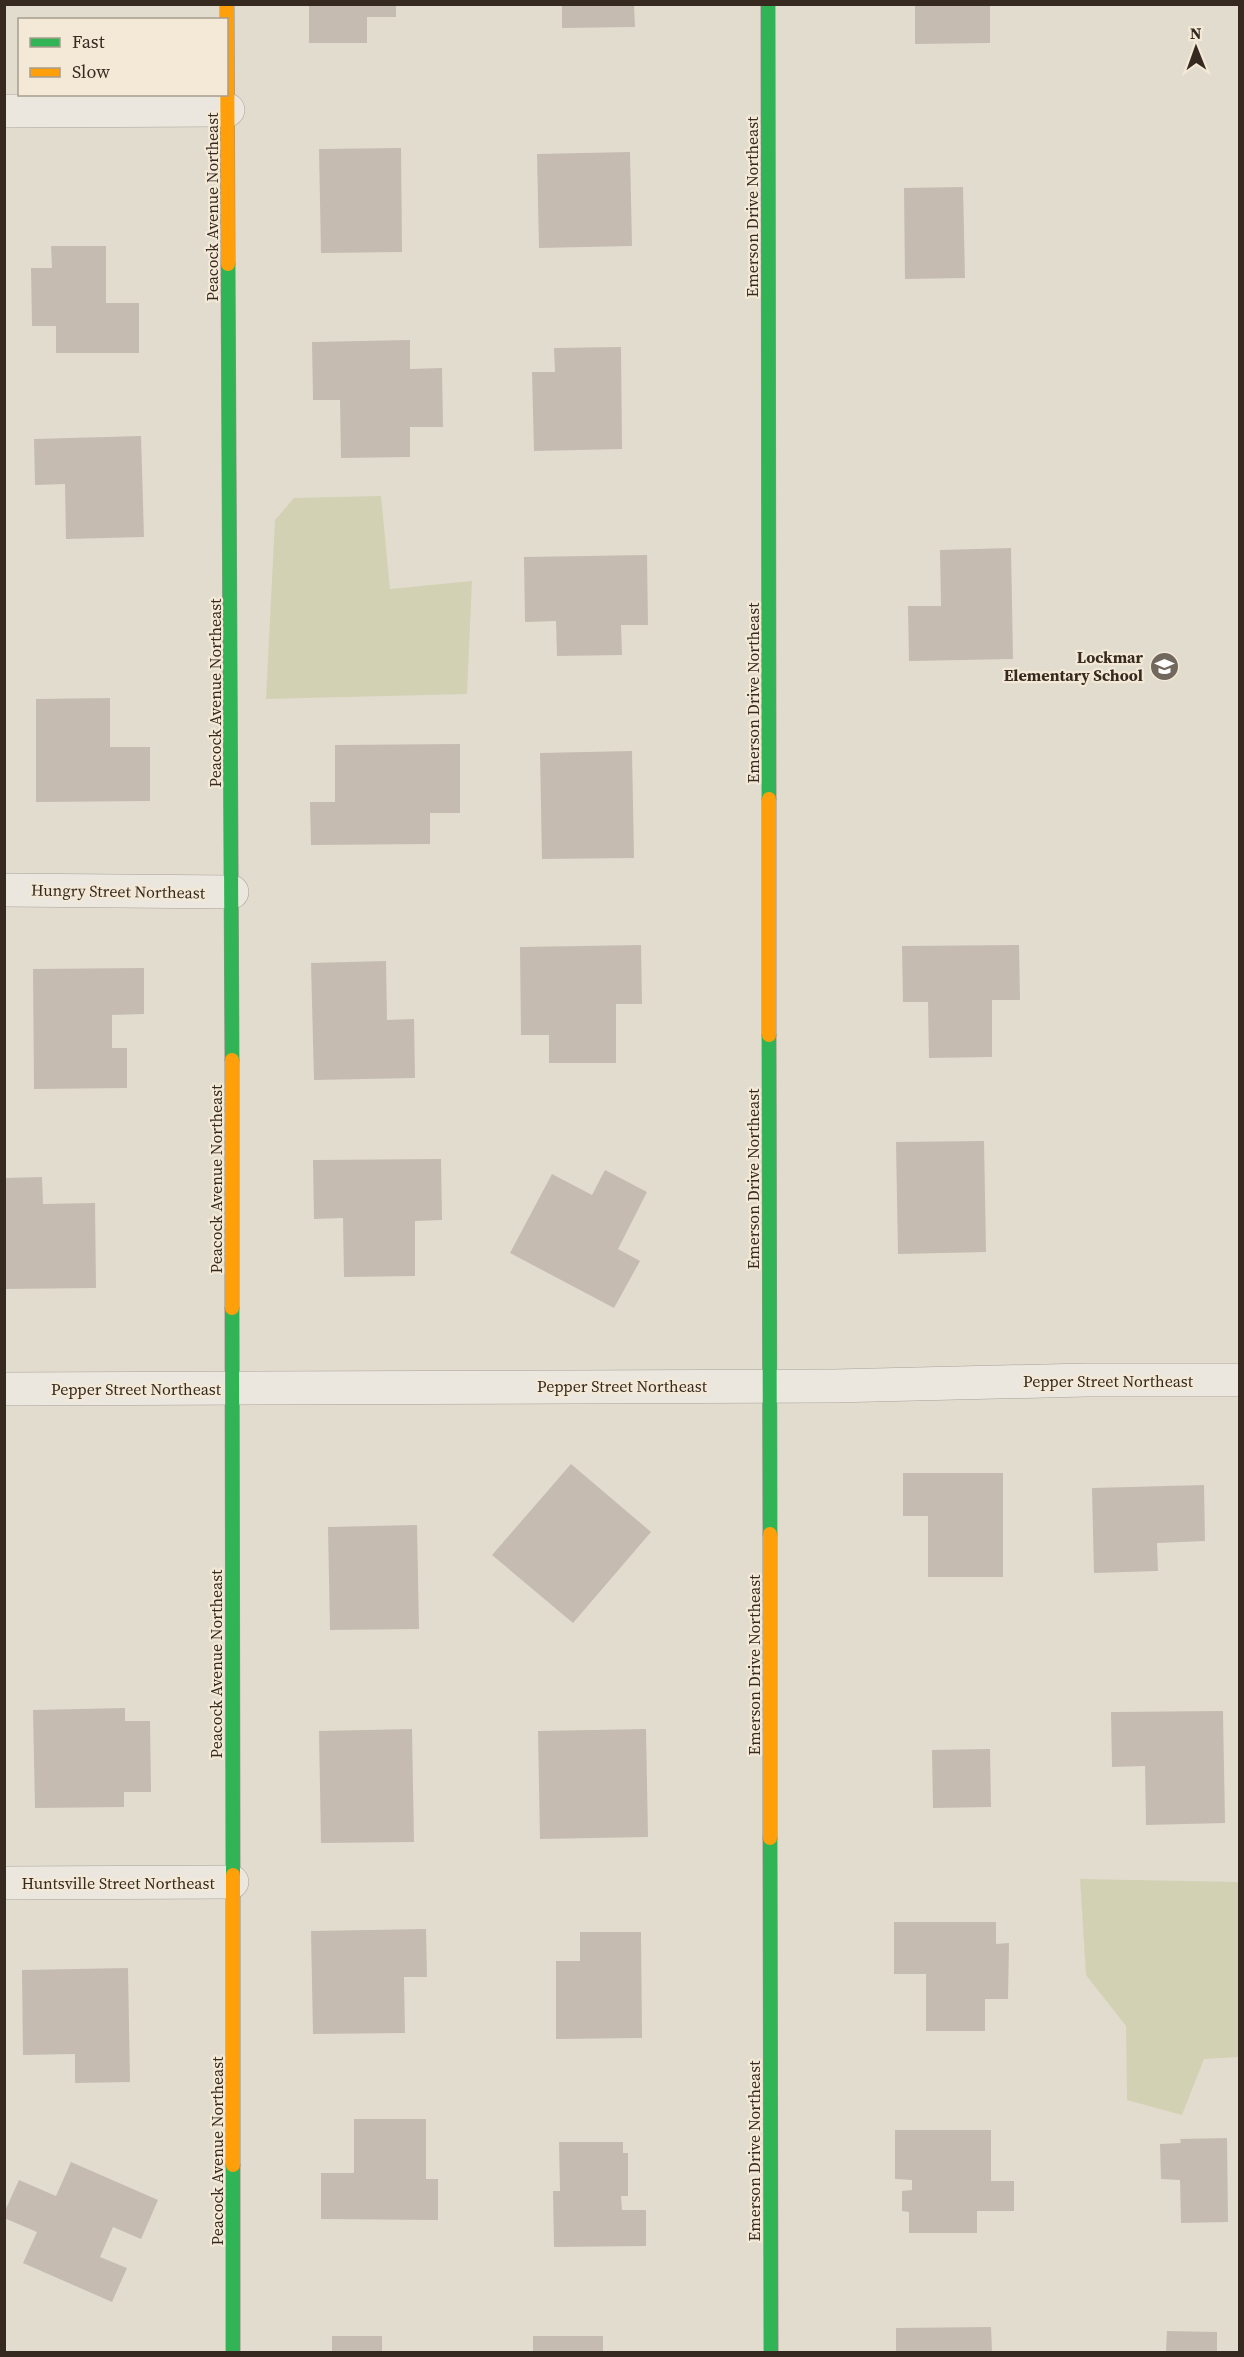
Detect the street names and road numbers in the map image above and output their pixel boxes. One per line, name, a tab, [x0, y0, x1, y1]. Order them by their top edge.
street label: Peacock Avenue Northeast	[201, 112, 223, 301]
street label: Emerson Drive Northeast	[741, 116, 763, 297]
street label: Peacock Avenue Northeast	[204, 598, 226, 787]
street label: Emerson Drive Northeast	[742, 602, 764, 783]
street label: Hungry Street Northeast	[31, 878, 206, 904]
street label: Peacock Avenue Northeast	[205, 1084, 227, 1273]
street label: Emerson Drive Northeast	[742, 1088, 764, 1269]
street label: Pepper Street Northeast	[1023, 1370, 1194, 1392]
street label: Pepper Street Northeast	[537, 1375, 708, 1397]
street label: Pepper Street Northeast	[51, 1378, 222, 1400]
street label: Peacock Avenue Northeast	[205, 1569, 227, 1758]
street label: Emerson Drive Northeast	[743, 1574, 765, 1755]
street label: Huntsville Street Northeast	[21, 1872, 215, 1894]
street label: Peacock Avenue Northeast	[206, 2056, 228, 2245]
street label: Emerson Drive Northeast	[743, 2060, 765, 2241]

